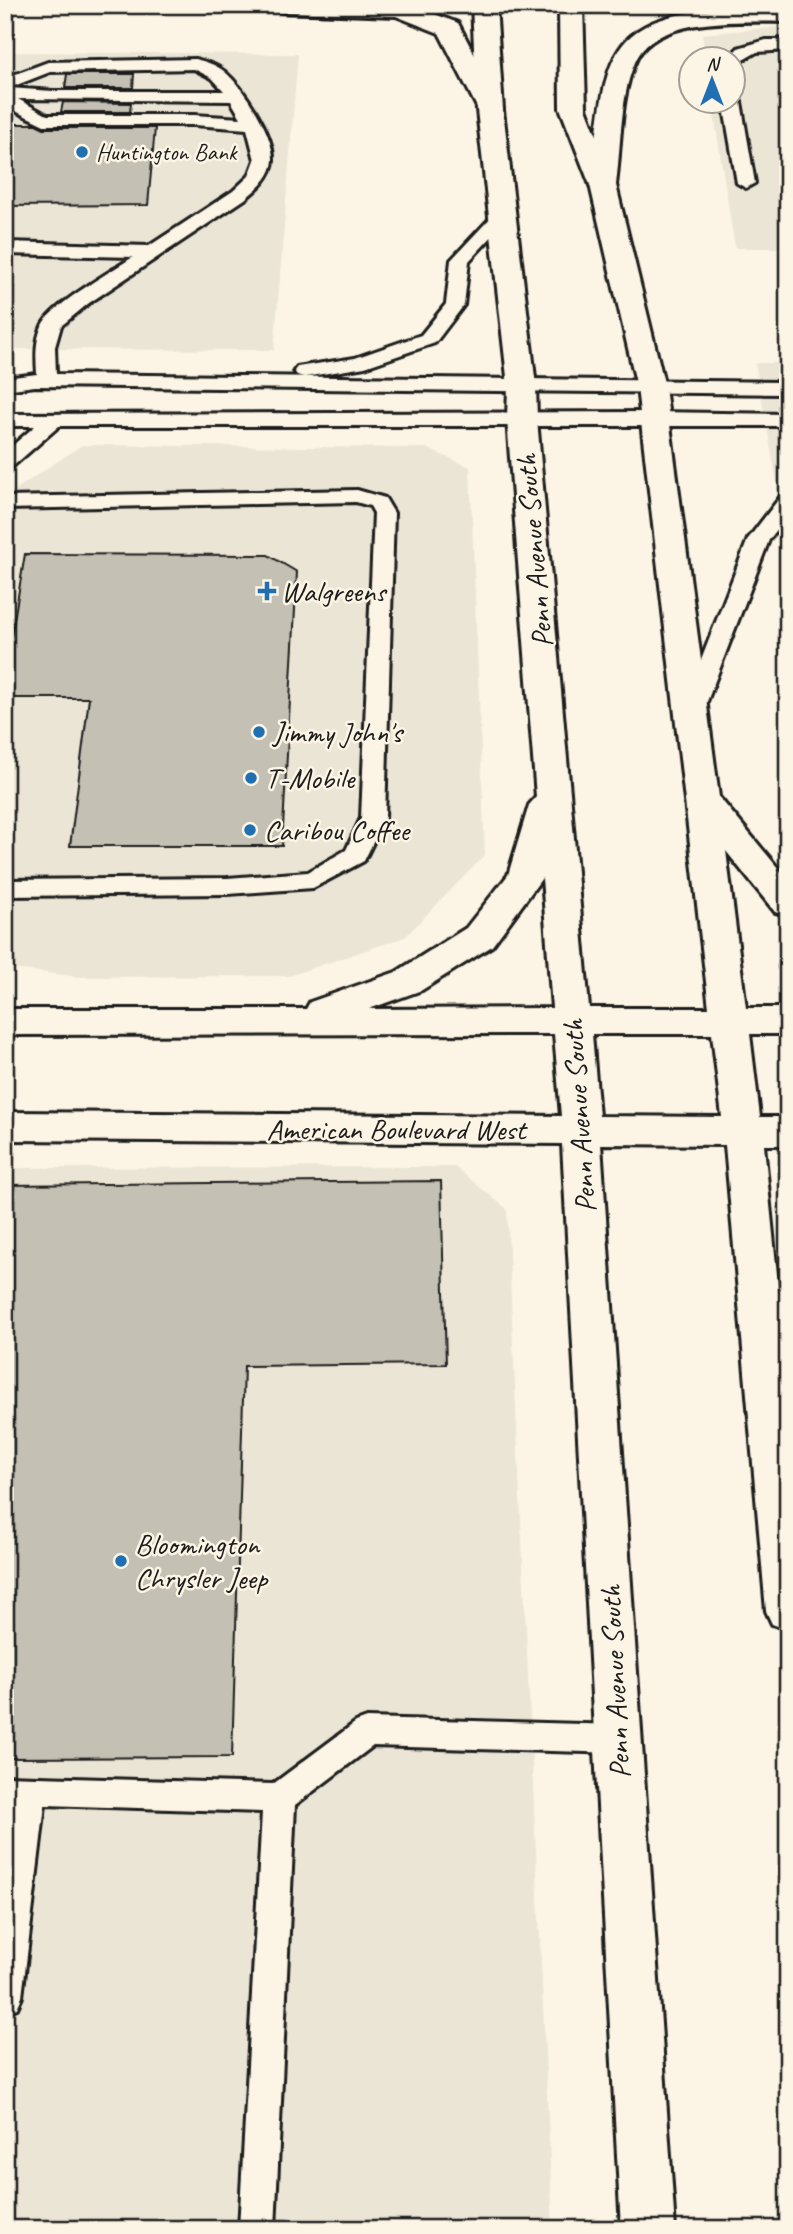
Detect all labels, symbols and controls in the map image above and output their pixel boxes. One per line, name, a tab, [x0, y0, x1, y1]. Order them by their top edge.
north arrow	[678, 46, 748, 116]
text: N	[706, 52, 721, 76]
place label: Huntington Bank	[96, 137, 239, 167]
marker: Huntington Bank	[74, 144, 90, 160]
street label: Penn Avenue South	[507, 452, 561, 649]
place label: Walgreens	[281, 572, 388, 610]
marker: Walgreens	[259, 583, 275, 599]
place label: Jimmy John's	[271, 713, 404, 751]
marker: Jimmy John's	[251, 724, 267, 740]
place label: T-Mobile	[265, 759, 356, 797]
marker: T-Mobile	[243, 770, 259, 786]
place label: Caribou Coffee	[264, 811, 411, 849]
marker: Caribou Coffee	[242, 822, 258, 838]
street label: Penn Avenue South	[553, 1017, 605, 1214]
street label: American Boulevard West	[267, 1110, 528, 1148]
place label: Bloomington Chrysler Jeep	[135, 1525, 269, 1597]
marker: Bloomington Chrysler Jeep	[113, 1553, 129, 1569]
street label: Penn Avenue South	[591, 1583, 639, 1780]

